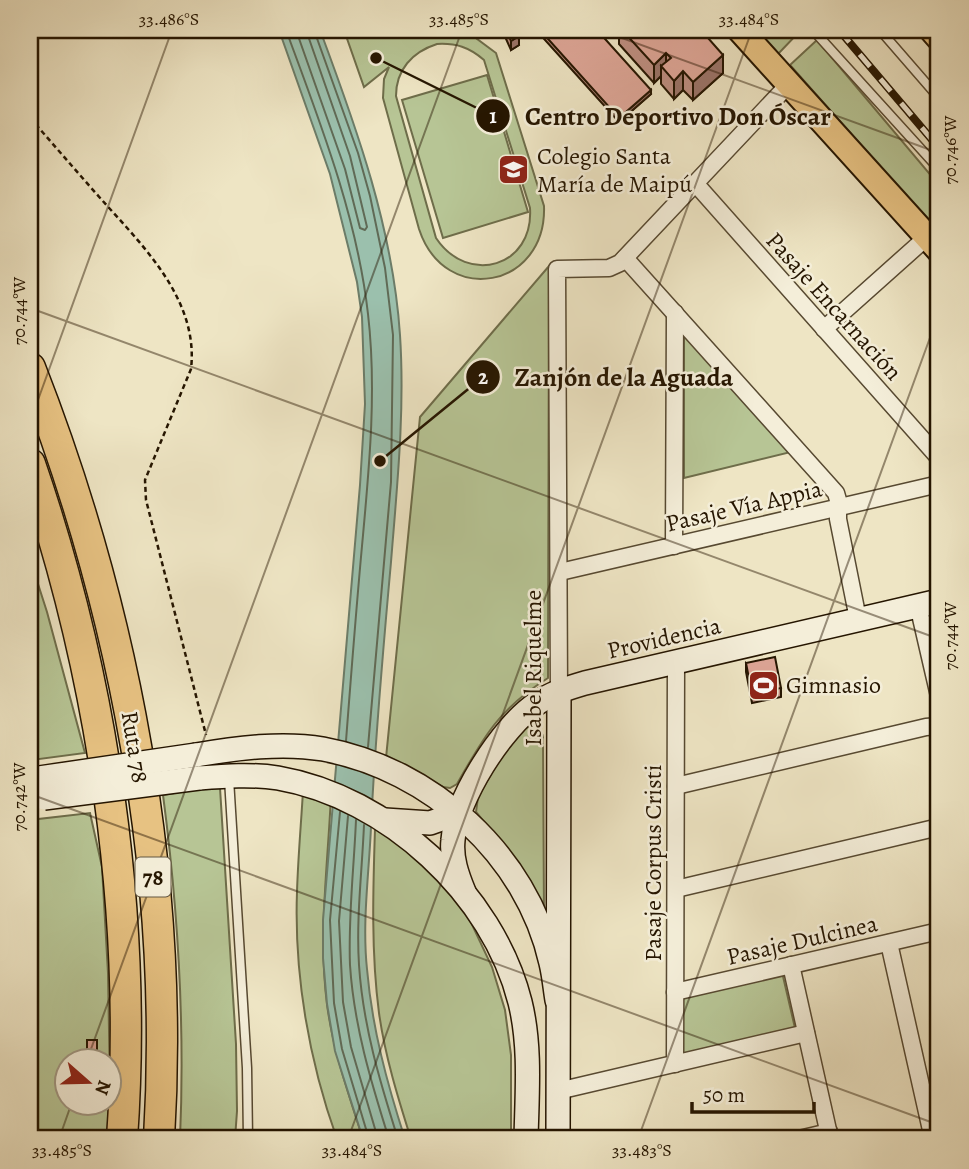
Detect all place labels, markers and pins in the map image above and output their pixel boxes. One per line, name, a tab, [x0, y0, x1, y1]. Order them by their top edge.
callout: Centro Deportivo Don Óscar	[476, 92, 845, 139]
place label: Colegio Santa María de Maipú	[537, 140, 692, 200]
school or university icon: Colegio Santa María de Maipú	[497, 153, 531, 187]
callout: Zanjón de la Aguada	[465, 353, 747, 400]
sports icon: Gimnasio	[746, 668, 780, 702]
place label: Gimnasio	[786, 669, 881, 701]

